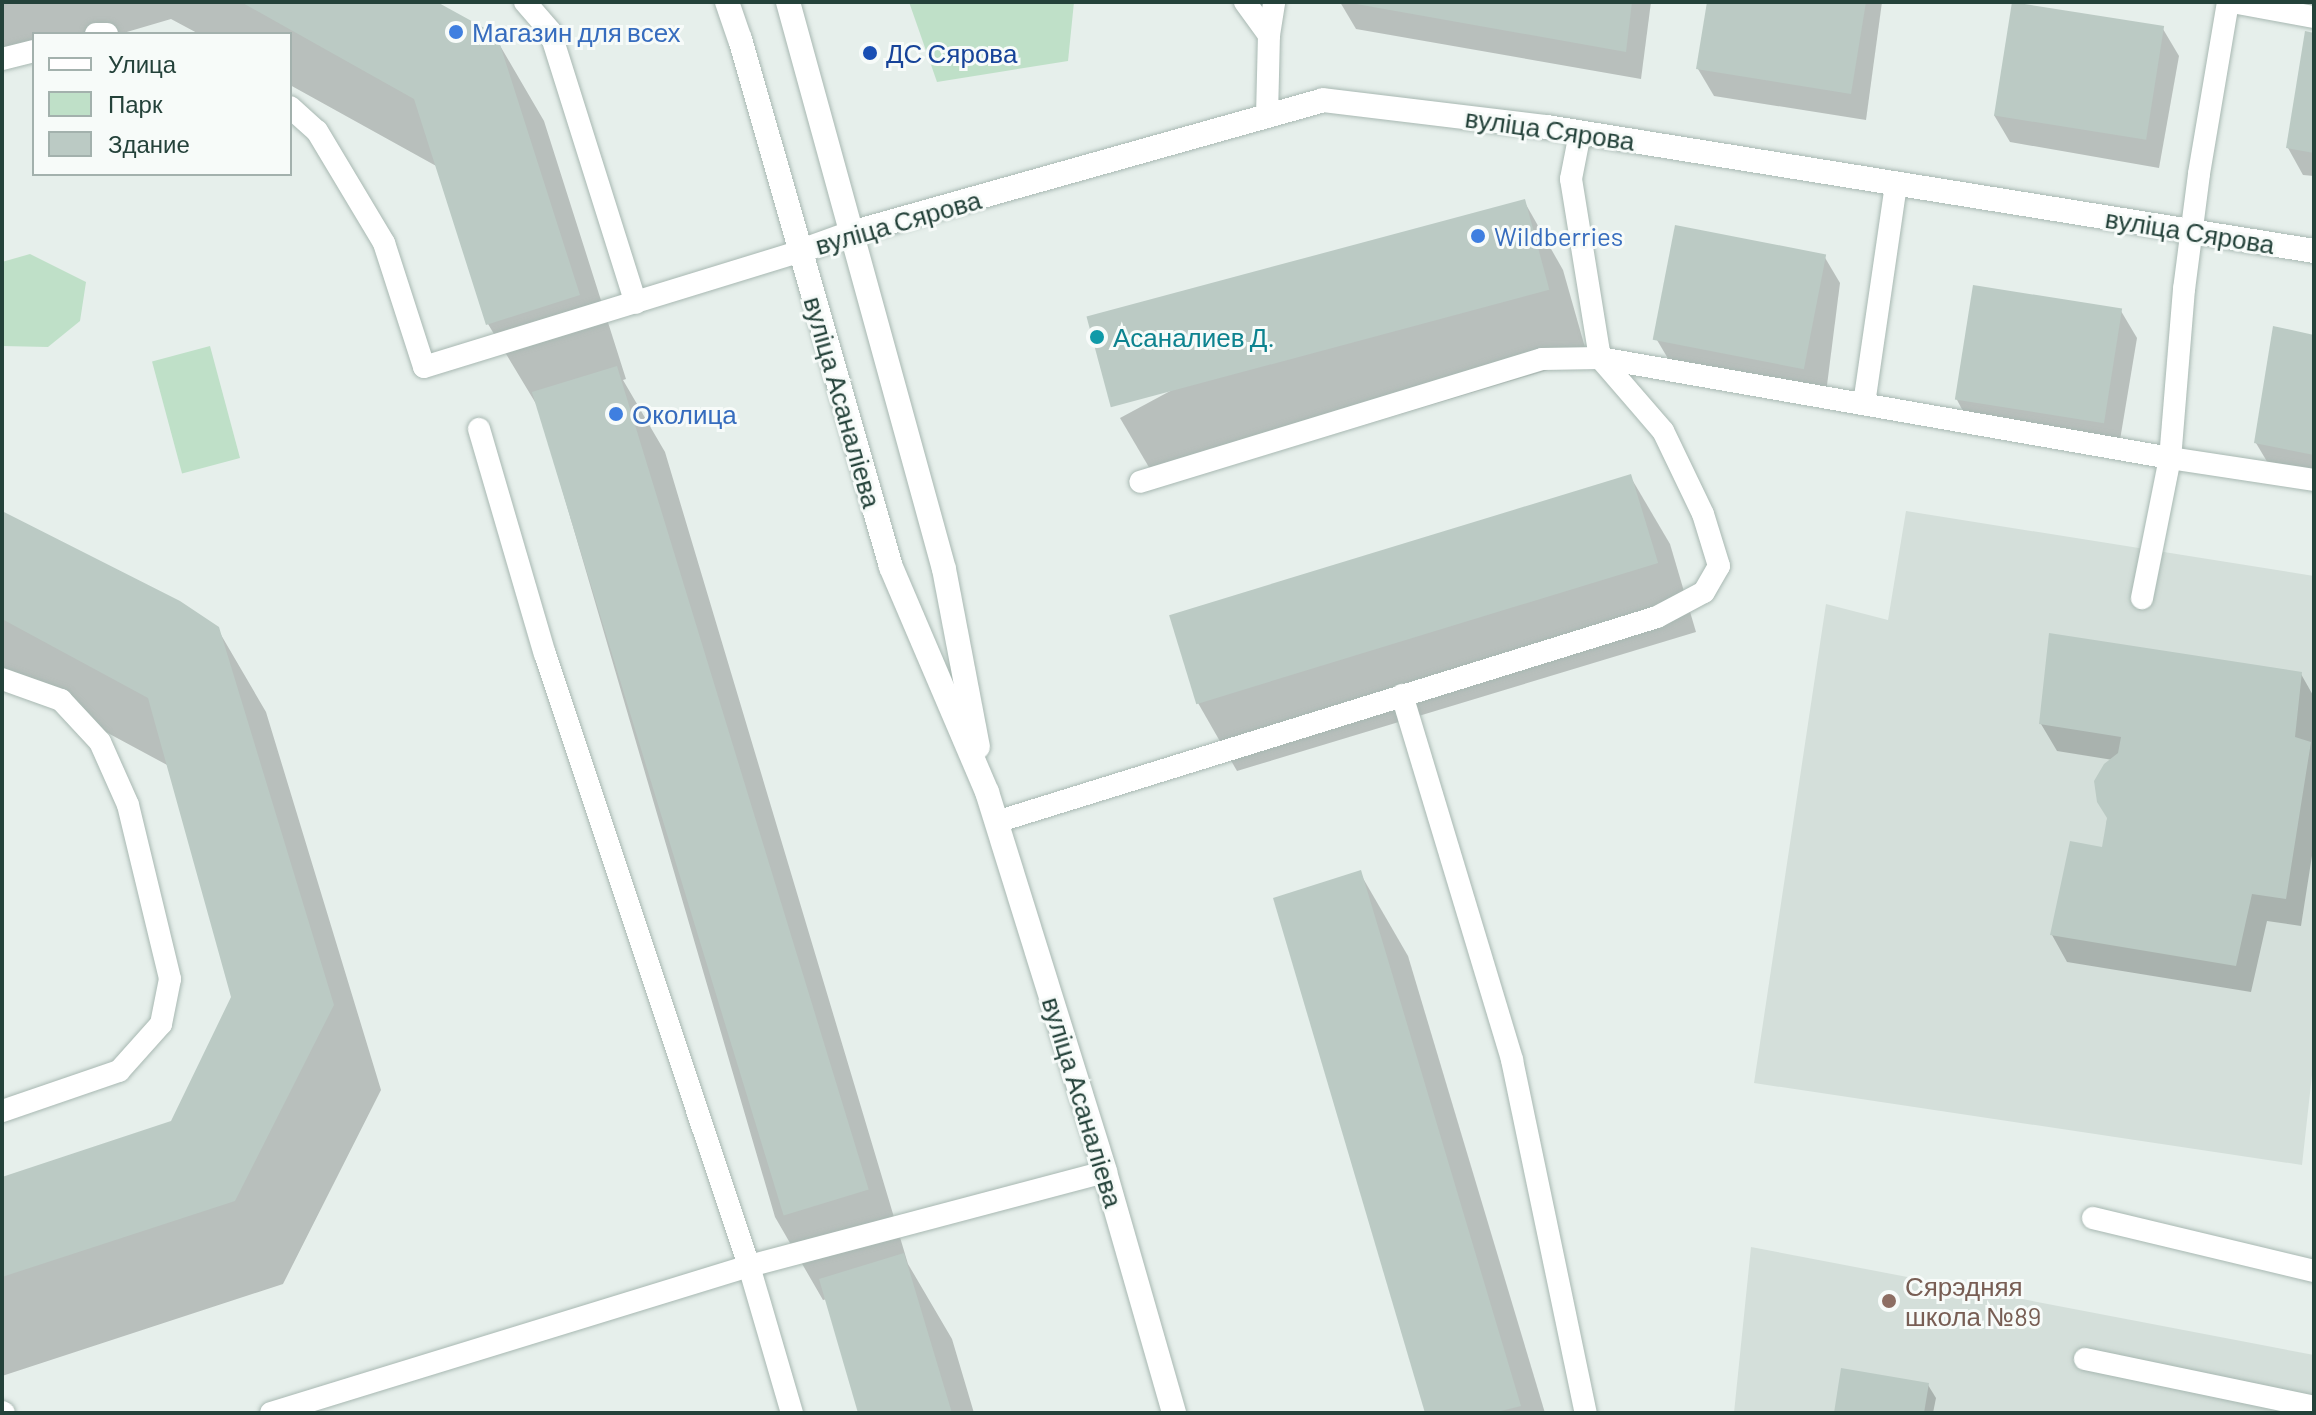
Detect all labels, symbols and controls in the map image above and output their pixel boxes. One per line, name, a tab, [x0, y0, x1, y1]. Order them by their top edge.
place label: Магазин для всех	[472, 16, 681, 48]
marker: Магазин для всех	[447, 23, 465, 41]
legend	[32, 32, 292, 176]
place label: ДС Сярова	[886, 37, 1017, 69]
marker: ДС Сярова	[861, 44, 879, 62]
text: Улица	[108, 49, 176, 78]
text: Парк	[108, 89, 162, 118]
street label: вуліца Сярова	[1463, 102, 1637, 156]
text: Здание	[108, 129, 190, 158]
street label: вуліца Сярова	[812, 183, 984, 261]
street label: вуліца Сярова	[2103, 202, 2277, 260]
place label: Wildberries	[1494, 220, 1623, 252]
marker: Wildberries	[1469, 227, 1487, 245]
street label: вуліца Асаналіева	[798, 293, 888, 511]
place label: Асаналиев Д.	[1113, 321, 1275, 353]
marker: Асаналиев Д.	[1088, 328, 1106, 346]
place label: Околица	[632, 398, 737, 430]
marker: Околица	[607, 405, 625, 423]
street label: вуліца Асаналіева	[1036, 993, 1130, 1211]
place label: Сярэдняя школа №89	[1905, 1270, 2041, 1332]
marker: Сярэдняя школа №89	[1880, 1292, 1898, 1310]

